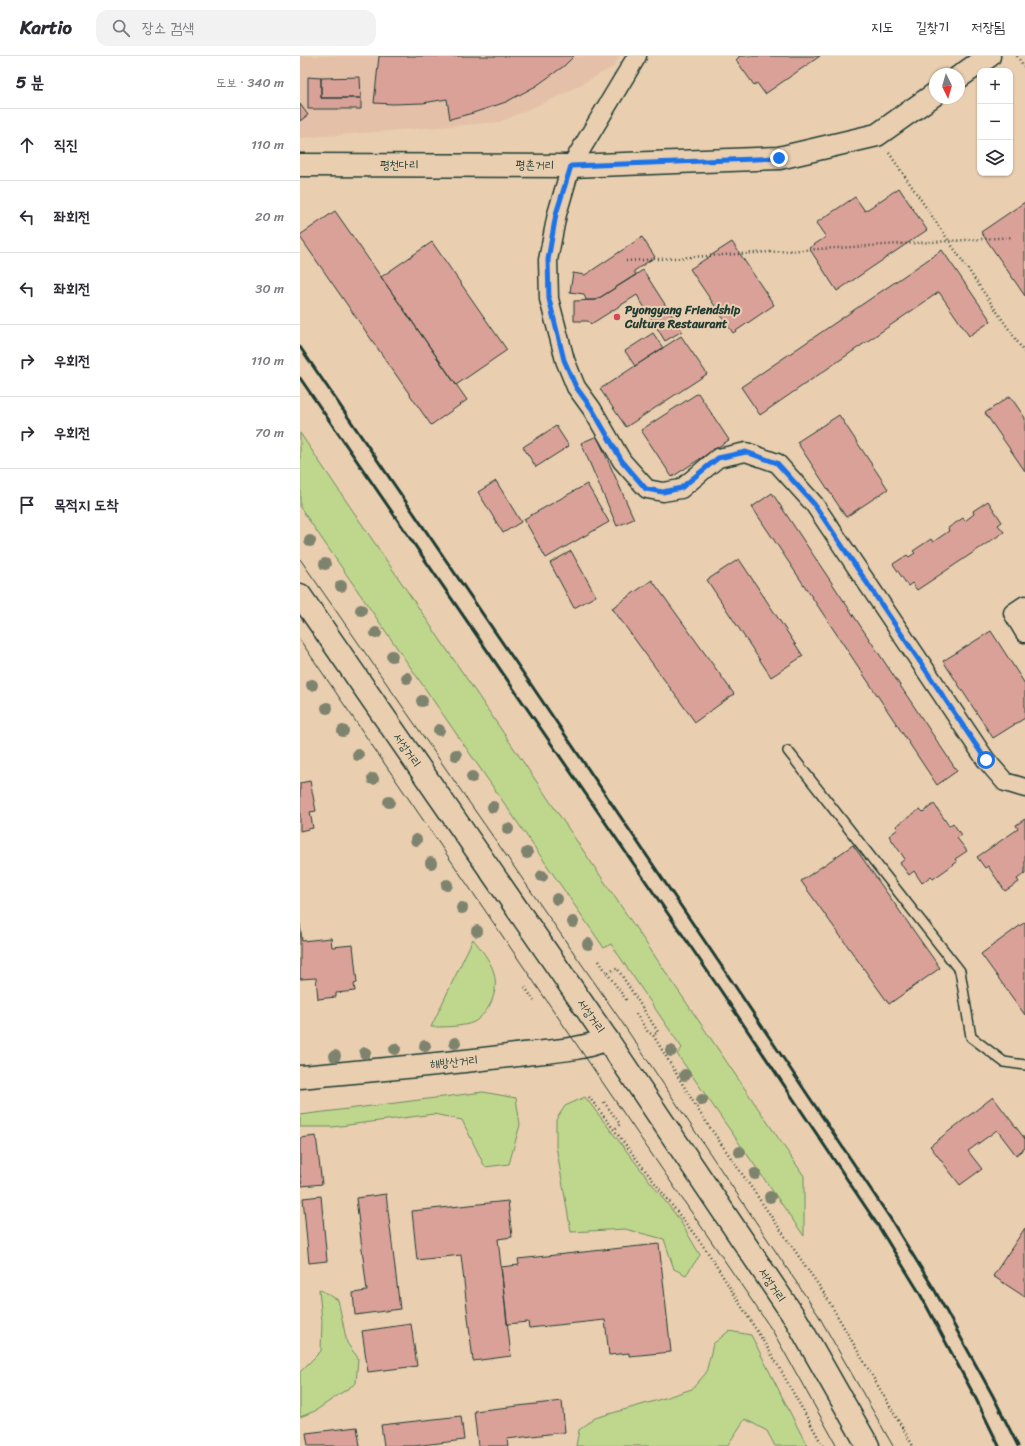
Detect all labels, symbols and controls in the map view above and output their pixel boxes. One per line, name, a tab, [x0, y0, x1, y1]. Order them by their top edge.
search box	[96, 10, 376, 46]
text: Kartio	[20, 11, 72, 44]
text: 장소 검색	[142, 15, 194, 41]
text: 지도	[871, 15, 893, 40]
text: 길찾기	[915, 15, 949, 40]
text: 저장됨	[971, 15, 1005, 40]
icon: search	[110, 17, 132, 39]
text: 5 분	[16, 67, 45, 97]
north arrow	[929, 68, 965, 104]
map controls	[977, 68, 1013, 176]
button: +	[977, 68, 1013, 104]
text: 도보 · 340 m	[216, 71, 284, 94]
button: −	[977, 104, 1013, 140]
text: 직진	[54, 132, 78, 158]
text: 110 m	[251, 133, 284, 156]
icon: ahead	[16, 134, 38, 156]
button: layers	[977, 140, 1013, 176]
route end	[770, 149, 788, 167]
street label: 평천다리	[380, 154, 418, 176]
street label: 평촌거리	[515, 154, 555, 176]
text: 좌회전	[54, 204, 90, 230]
text: 20 m	[255, 205, 284, 228]
icon: left	[16, 206, 38, 228]
text: 좌회전	[54, 276, 90, 302]
text: 30 m	[255, 277, 284, 300]
icon: left	[16, 278, 38, 300]
place label: Pyongyang Friendship Culture Restaurant	[624, 299, 741, 335]
marker: Pyongyang Friendship Culture Restaurant	[612, 312, 622, 322]
text: 우회전	[54, 348, 90, 374]
text: 110 m	[251, 349, 284, 372]
icon: right	[16, 350, 38, 372]
text: 우회전	[54, 420, 90, 446]
text: 70 m	[255, 421, 284, 444]
icon: right	[16, 422, 38, 444]
text: 목적지 도착	[54, 492, 118, 518]
icon: arrive	[16, 494, 38, 516]
street label: 서성거리	[387, 728, 427, 772]
route start	[977, 751, 995, 769]
street label: 서성거리	[571, 994, 611, 1038]
street label: 해방산거리	[429, 1049, 479, 1075]
street label: 서성거리	[752, 1263, 792, 1307]

